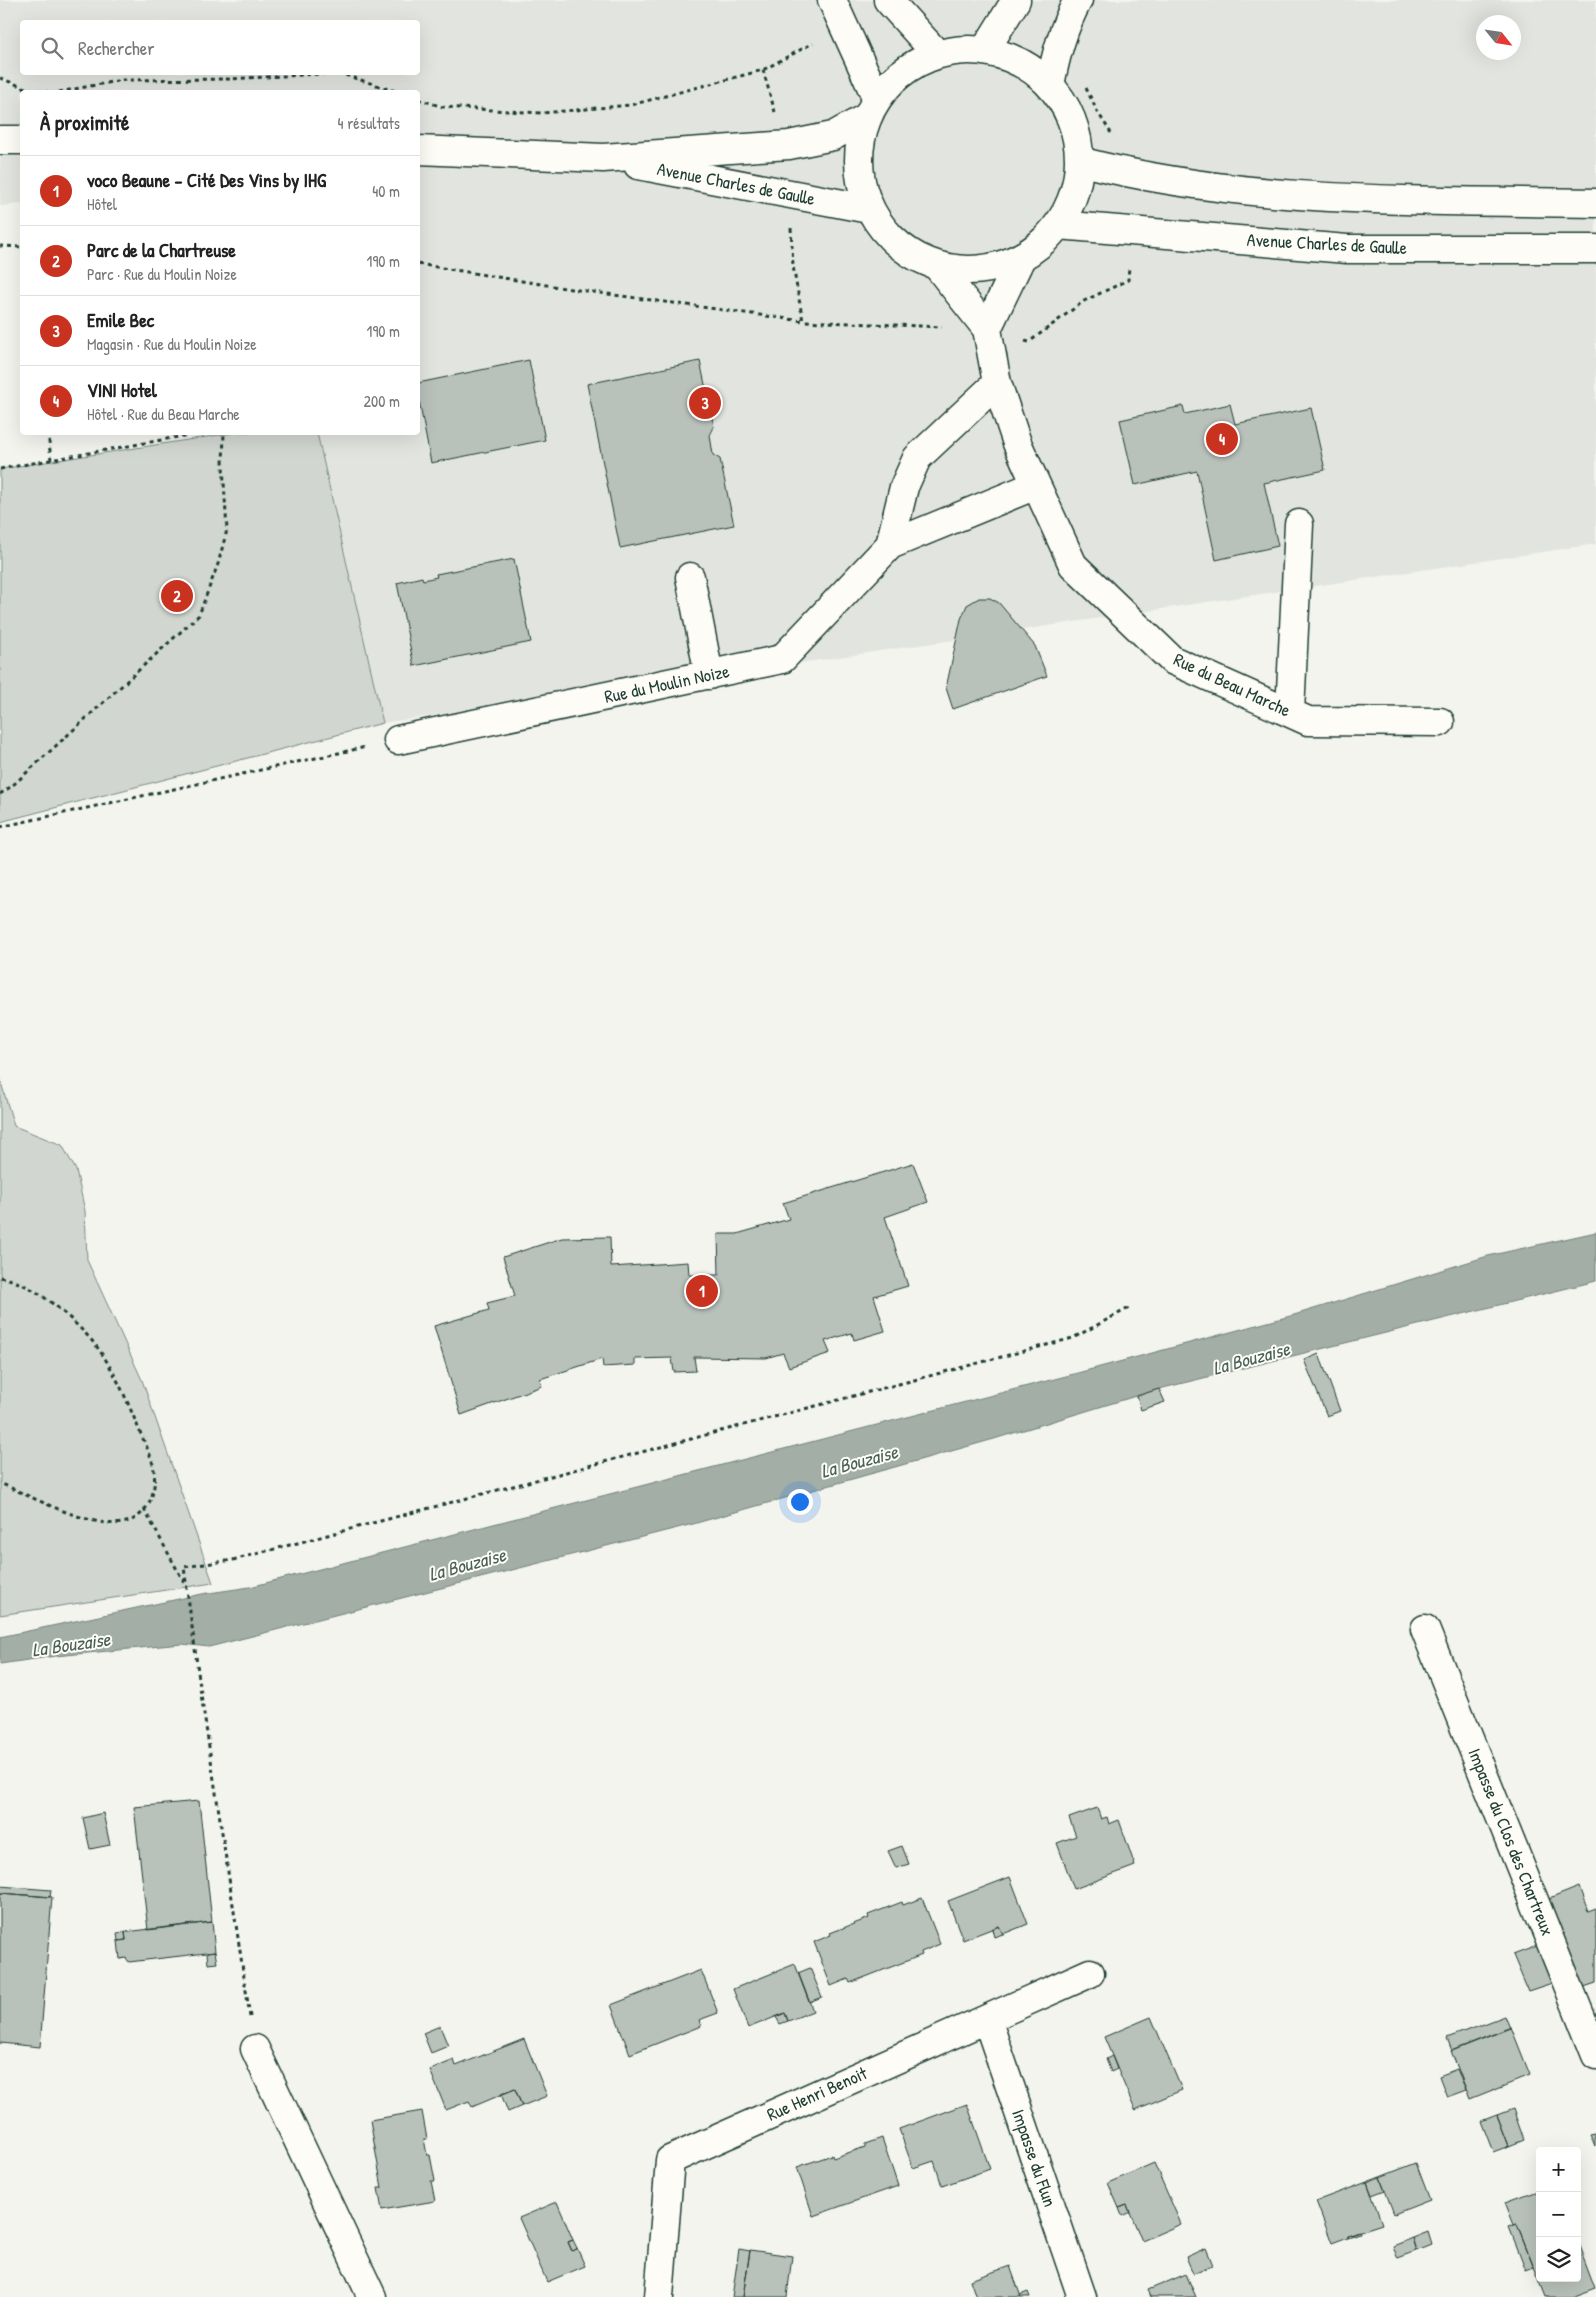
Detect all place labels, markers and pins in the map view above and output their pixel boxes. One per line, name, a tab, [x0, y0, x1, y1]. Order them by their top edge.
pin: 3	[689, 384, 721, 422]
pin: 4	[1206, 420, 1238, 458]
pin: 2	[161, 577, 193, 615]
pin: 1	[686, 1272, 718, 1310]

